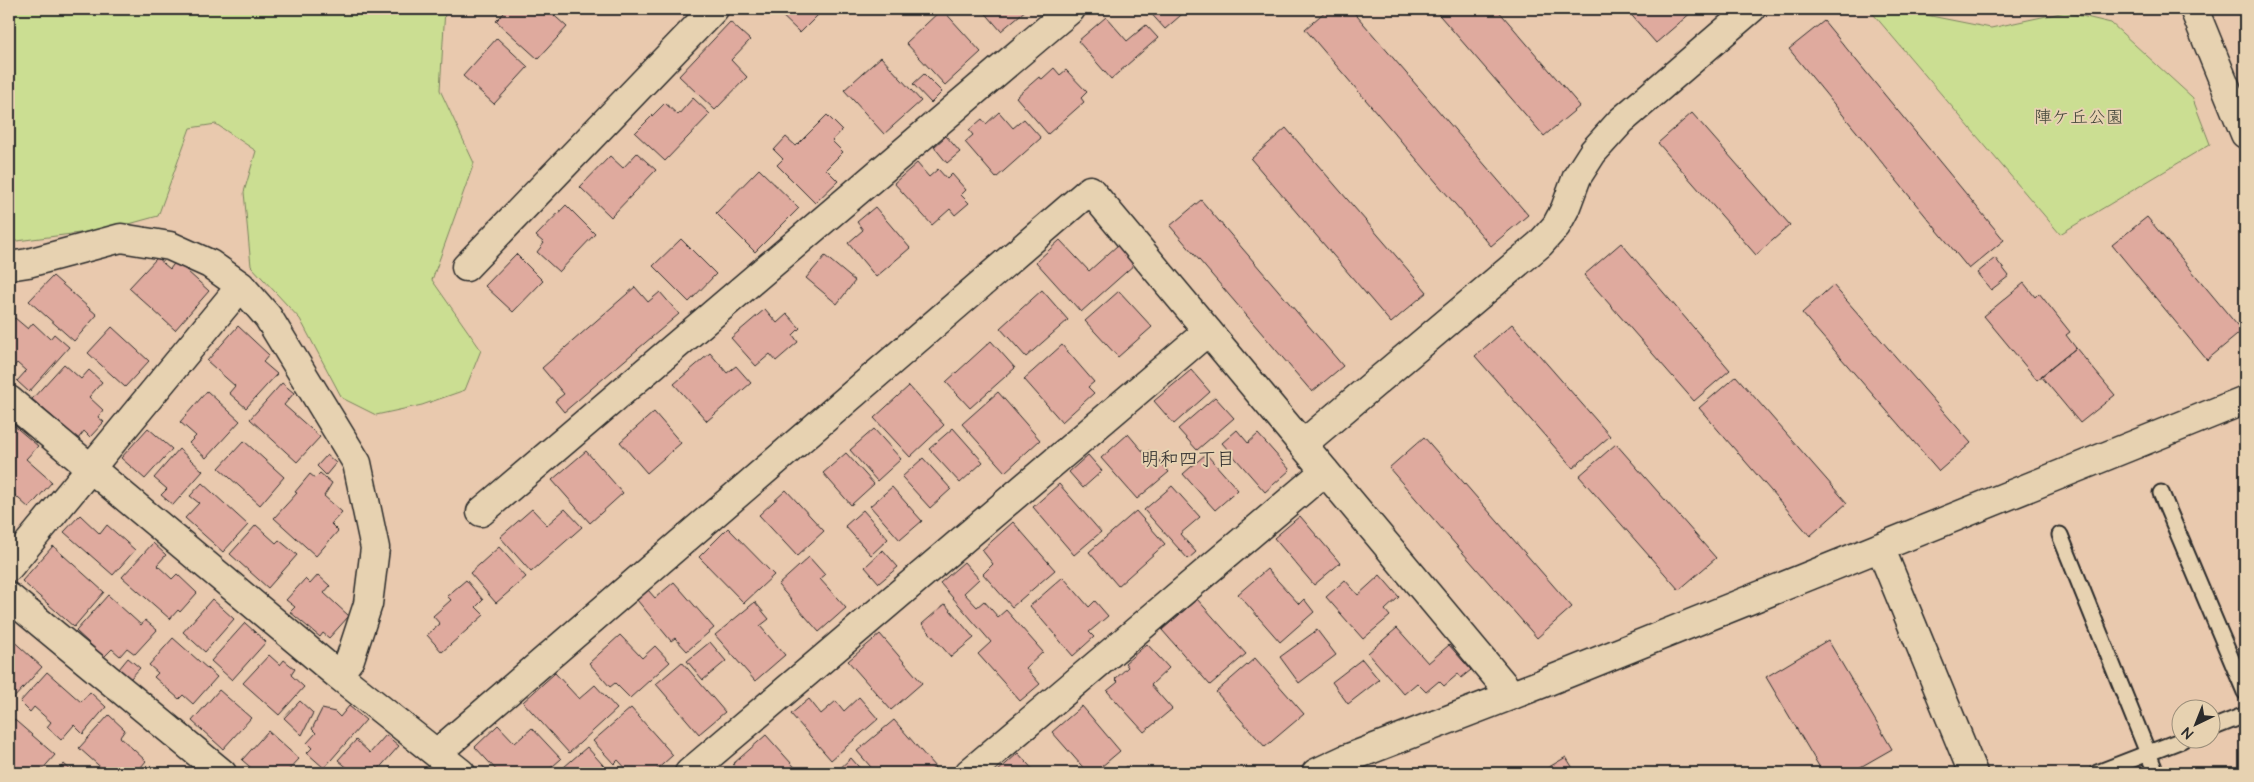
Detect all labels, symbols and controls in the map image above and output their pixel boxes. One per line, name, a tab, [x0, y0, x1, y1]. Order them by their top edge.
park label: 陣ケ丘公園	[2034, 105, 2124, 130]
district label: 明和四丁目	[1140, 446, 1236, 473]
north arrow	[2172, 700, 2222, 750]
text: N	[2178, 722, 2198, 743]

